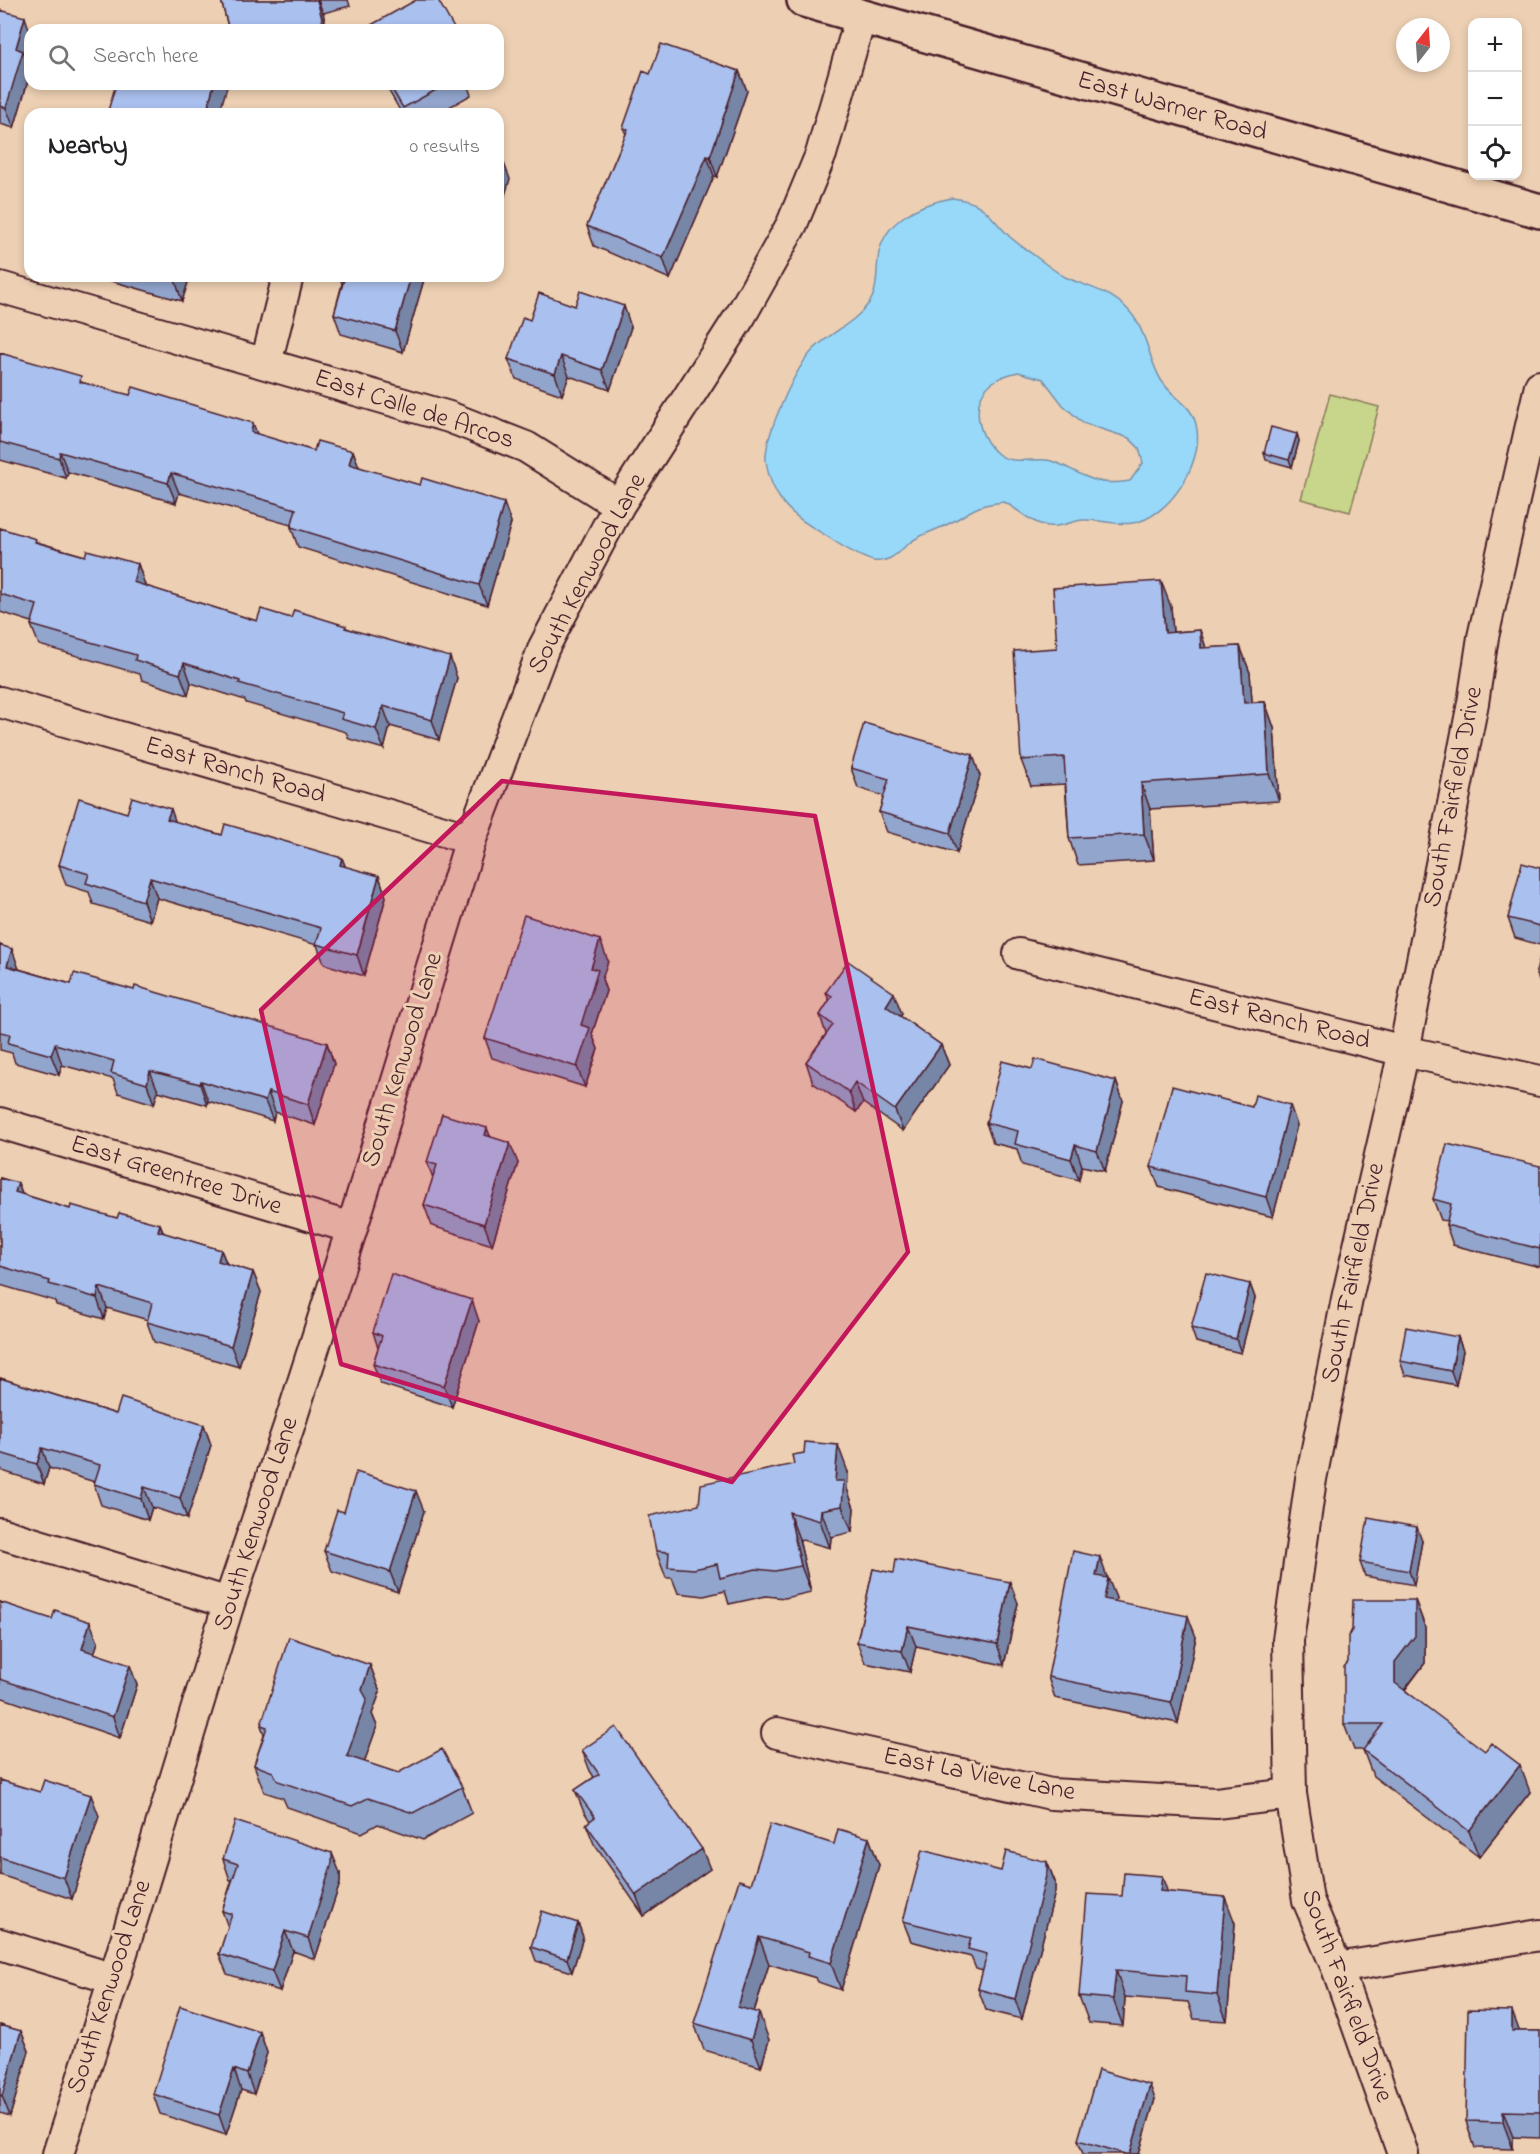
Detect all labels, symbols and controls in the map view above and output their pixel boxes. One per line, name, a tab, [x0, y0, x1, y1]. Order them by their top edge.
north arrow	[1396, 18, 1450, 72]
map controls	[1468, 18, 1522, 180]
button: +	[1468, 18, 1522, 72]
search box	[24, 24, 504, 90]
icon: search	[45, 41, 78, 74]
text: Search here	[93, 41, 198, 73]
street label: East Warner Road	[1073, 62, 1272, 152]
button: −	[1468, 72, 1522, 126]
button: locate	[1468, 126, 1522, 180]
text: Nearby	[48, 128, 127, 166]
text: 0 results	[409, 133, 480, 162]
street label: East Calle de Arcos	[309, 360, 519, 460]
street label: South Kenwood Lane	[519, 466, 657, 681]
street label: South Fairfield Drive	[1414, 683, 1494, 911]
street label: East Ranch Road	[140, 727, 330, 815]
street label: South Kenwood Lane	[352, 948, 454, 1172]
street label: East Ranch Road	[1184, 979, 1374, 1061]
street label: East Greentree Drive	[65, 1126, 287, 1226]
street label: South Fairfield Drive	[1312, 1159, 1396, 1387]
street label: South Kenwood Lane	[205, 1412, 310, 1636]
street label: East La Vieve Lane	[879, 1738, 1079, 1812]
street label: South Kenwood Lane	[58, 1875, 163, 2099]
street label: South Fairfield Drive	[1290, 1884, 1402, 2108]

